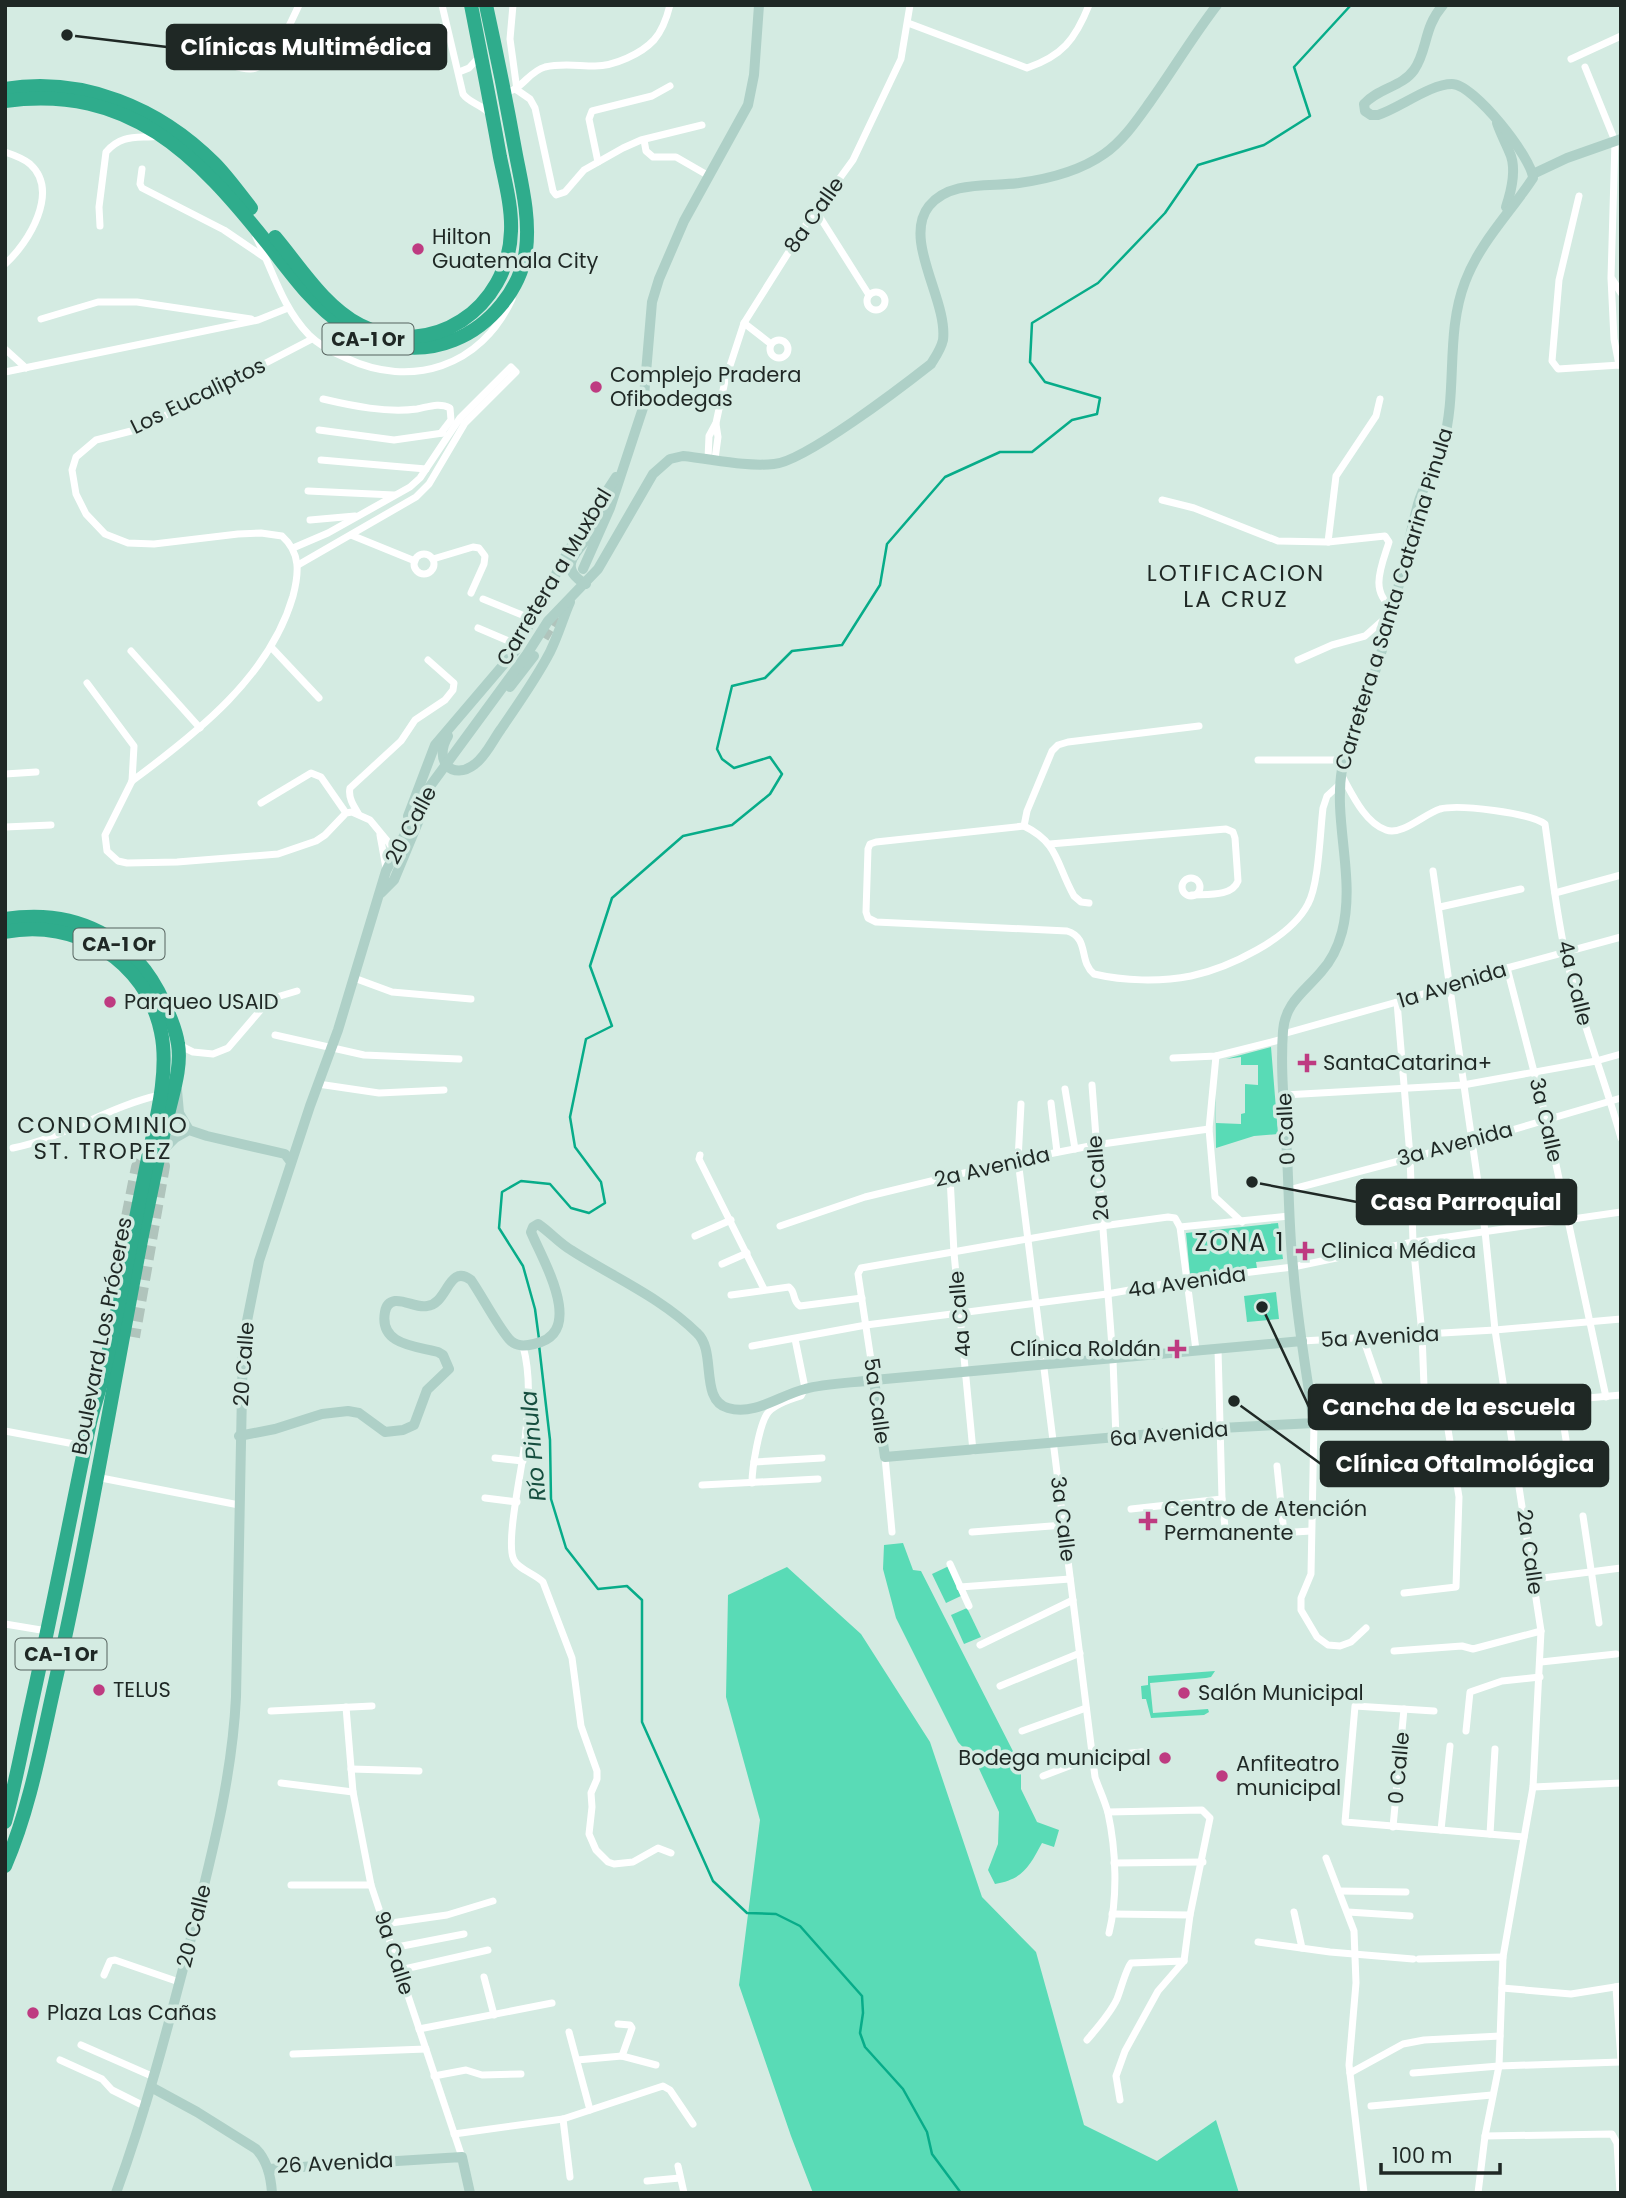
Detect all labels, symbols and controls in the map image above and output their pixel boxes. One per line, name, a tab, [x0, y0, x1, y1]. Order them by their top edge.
callout: Clínicas Multimédica	[167, 25, 446, 69]
text: Clínicas Multimédica	[180, 31, 432, 63]
street label: 8a Calle	[777, 171, 850, 259]
place label: Hilton Guatemala City	[432, 222, 598, 275]
marker: Hilton Guatemala City	[410, 241, 426, 257]
road number: CA-1 Or	[322, 324, 414, 354]
street label: Los Eucaliptos	[125, 350, 270, 441]
place label: Complejo Pradera Ofibodegas	[610, 360, 801, 413]
marker: Complejo Pradera Ofibodegas	[588, 379, 604, 395]
street label: Carretera a Santa Catarina Pinula	[1328, 424, 1460, 774]
street label: Carretera a Muxbal	[489, 483, 618, 671]
district label: LOTIFICACION LA CRUZ	[1147, 557, 1325, 615]
street label: 20 Calle	[378, 781, 443, 869]
road number: CA-1 Or	[74, 928, 164, 960]
street label: 4a Calle	[1551, 937, 1600, 1028]
street label: 1a Avenida	[1394, 954, 1510, 1015]
place label: Parqueo USAID	[124, 987, 279, 1016]
marker: Parqueo USAID	[102, 994, 118, 1010]
place label: SantaCatarina+	[1323, 1048, 1492, 1077]
marker: SantaCatarina+	[1297, 1053, 1317, 1073]
street label: 3a Calle	[1523, 1075, 1570, 1165]
street label: 0 Calle	[1269, 1092, 1302, 1166]
district label: CONDOMINIO ST. TROPEZ	[17, 1109, 189, 1167]
street label: 3a Avenida	[1394, 1114, 1516, 1173]
street label: 2a Calle	[1079, 1134, 1116, 1222]
street label: 2a Avenida	[931, 1139, 1053, 1194]
callout: Casa Parroquial	[1357, 1180, 1576, 1224]
text: Casa Parroquial	[1370, 1186, 1562, 1218]
street label: Boulevard Los Próceres	[64, 1215, 139, 1457]
district label: ZONA 1	[1195, 1226, 1285, 1259]
place label: Clinica Médica	[1321, 1236, 1476, 1265]
marker: Clinica Médica	[1295, 1241, 1315, 1261]
street label: 4a Avenida	[1126, 1259, 1248, 1304]
street label: 4a Calle	[941, 1270, 978, 1359]
street label: 5a Avenida	[1320, 1319, 1440, 1354]
street label: 20 Calle	[226, 1321, 261, 1407]
place label: Clínica Roldán	[1010, 1334, 1161, 1363]
marker: Clínica Roldán	[1167, 1339, 1187, 1359]
street label: 5a Calle	[857, 1356, 898, 1446]
callout: Cancha de la escuela	[1309, 1385, 1590, 1429]
water label: Río Pinula	[512, 1389, 554, 1503]
text: Cancha de la escuela	[1322, 1391, 1576, 1423]
street label: 6a Avenida	[1108, 1414, 1230, 1453]
callout: Clínica Oftalmológica	[1321, 1442, 1608, 1486]
text: Clínica Oftalmológica	[1336, 1448, 1594, 1480]
street label: 3a Calle	[1044, 1475, 1083, 1563]
place label: Centro de Atención Permanente	[1164, 1494, 1367, 1547]
street label: 2a Calle	[1510, 1508, 1551, 1596]
marker: Centro de Atención Permanente	[1138, 1511, 1158, 1531]
road number: CA-1 Or	[15, 1638, 106, 1670]
place label: TELUS	[113, 1675, 171, 1704]
place label: Salón Municipal	[1198, 1678, 1364, 1707]
marker: TELUS	[91, 1682, 107, 1698]
marker: Salón Municipal	[1176, 1685, 1192, 1701]
street label: 0 Calle	[1381, 1731, 1416, 1805]
place label: Bodega municipal	[958, 1743, 1151, 1772]
place label: Anfiteatro municipal	[1236, 1749, 1341, 1802]
marker: Bodega municipal	[1157, 1750, 1173, 1766]
marker: Anfiteatro municipal	[1214, 1768, 1230, 1784]
street label: 20 Calle	[169, 1881, 218, 1970]
street label: 9a Calle	[367, 1907, 422, 1999]
place label: Plaza Las Cañas	[47, 1998, 217, 2027]
marker: Plaza Las Cañas	[25, 2005, 41, 2021]
scale bar	[1381, 2132, 1500, 2176]
text: 100 m	[1392, 2141, 1452, 2170]
street label: 26 Avenida	[276, 2145, 394, 2180]

